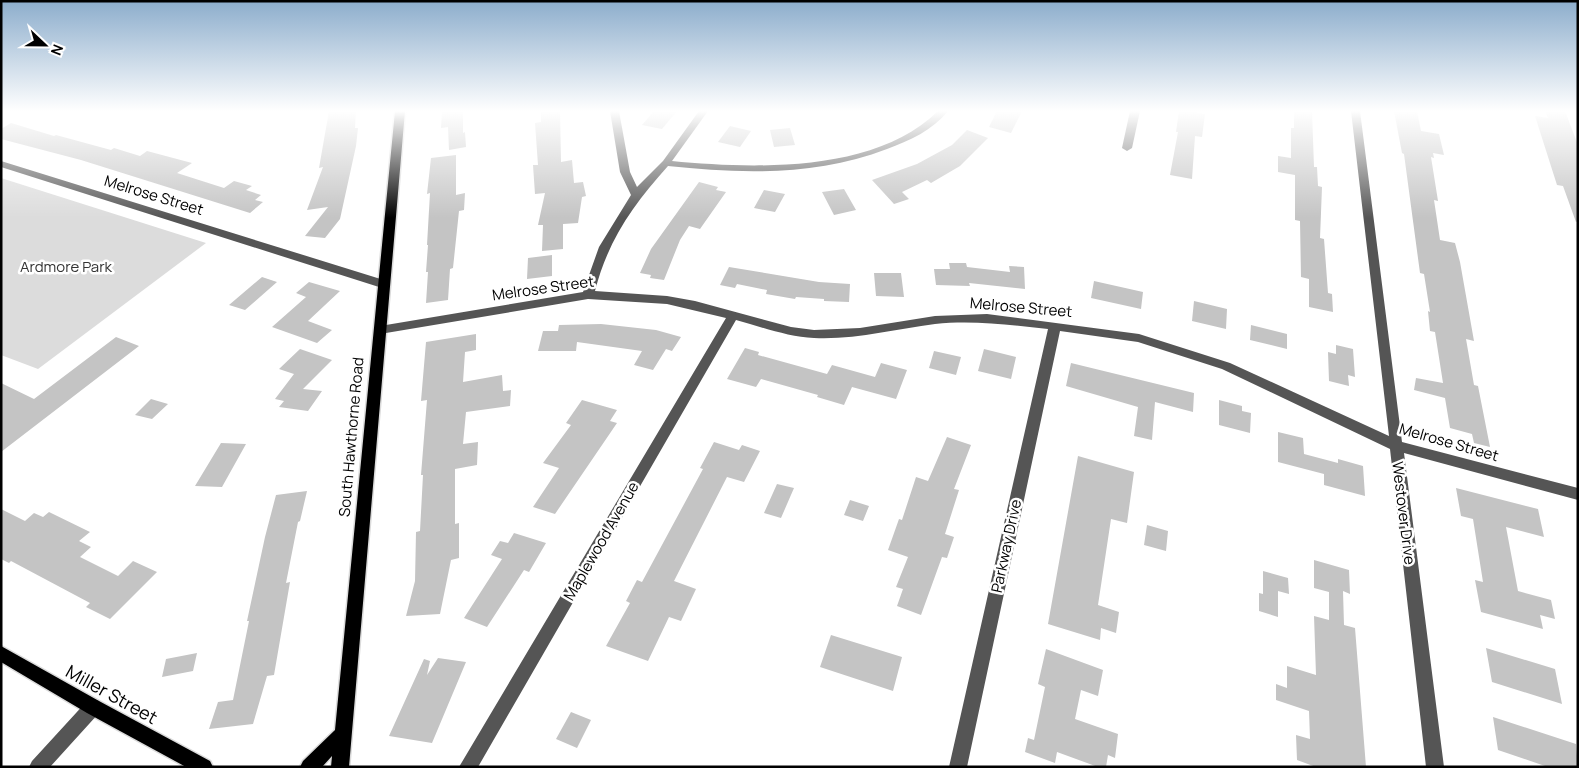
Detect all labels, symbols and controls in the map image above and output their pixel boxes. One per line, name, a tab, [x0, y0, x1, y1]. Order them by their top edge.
north arrow	[20, 20, 70, 70]
text: N	[47, 42, 68, 58]
street label: Melrose Street	[102, 170, 206, 220]
park label: Ardmore Park	[20, 256, 113, 277]
street label: Melrose Street	[491, 270, 595, 306]
street label: Melrose Street	[969, 292, 1073, 322]
street label: South Hawthorne Road	[334, 356, 368, 518]
street label: Melrose Street	[1397, 418, 1501, 466]
street label: Westover Drive	[1387, 460, 1421, 566]
street label: Maplewood Avenue	[558, 478, 644, 604]
street label: Parkway Drive	[986, 497, 1026, 595]
street label: Miller Street	[62, 659, 162, 729]

